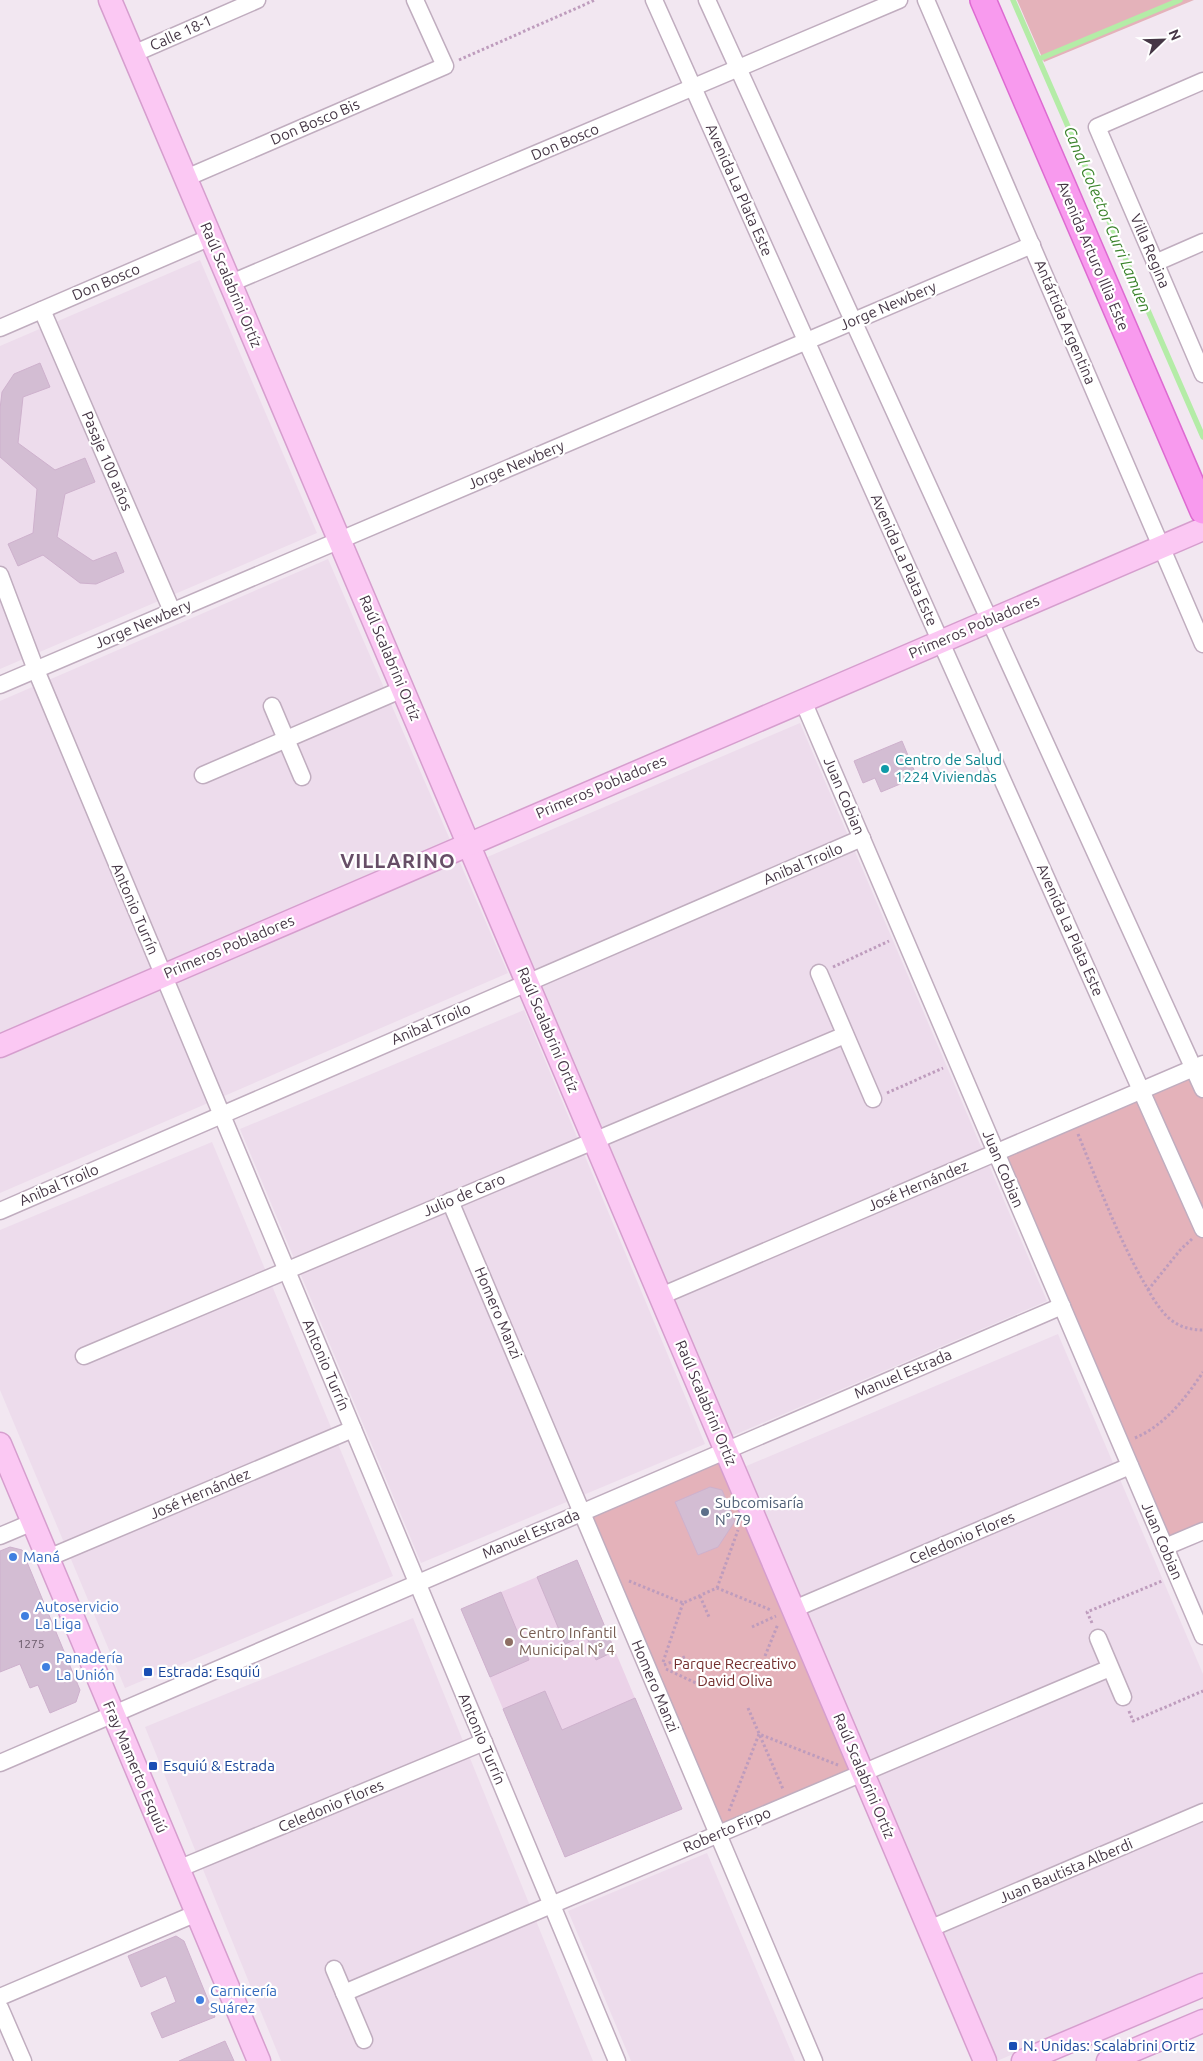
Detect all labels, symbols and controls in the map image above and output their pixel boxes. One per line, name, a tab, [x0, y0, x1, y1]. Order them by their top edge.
street label: Calle 18-1	[147, 11, 215, 54]
north arrow	[1138, 15, 1188, 65]
text: N	[1166, 27, 1184, 43]
street label: Don Bosco Bis	[268, 95, 362, 148]
street label: Don Bosco	[528, 120, 601, 163]
street label: Avenida La Plata Este	[703, 121, 776, 258]
water label: Canal Colector Curri Lamuen	[1061, 123, 1155, 315]
street label: Avenida Arturo Illia Este	[1054, 179, 1133, 333]
street label: Villa Regina	[1127, 211, 1174, 290]
street label: Raúl Scalabrini Ortíz	[197, 220, 266, 350]
street label: Antártida Argentina	[1032, 257, 1099, 387]
street label: Don Bosco	[69, 260, 142, 303]
street label: Jorge Newbery	[837, 278, 939, 334]
street label: Pasaje 100 años	[79, 408, 136, 513]
street label: Jorge Newbery	[465, 437, 567, 493]
street label: Avenida La Plata Este	[868, 491, 941, 628]
street label: Primeros Pobladores	[906, 591, 1042, 662]
street label: Raúl Scalabrini Ortíz	[356, 593, 425, 723]
street label: Jorge Newbery	[92, 596, 194, 652]
street label: Primeros Pobladores	[533, 751, 669, 822]
place label: Centro de Salud 1224 Viviendas	[895, 751, 1002, 785]
street label: Juan Cobian	[821, 755, 868, 837]
marker: Centro de Salud 1224 Viviendas	[879, 763, 891, 775]
street label: Anibal Troilo	[761, 839, 845, 888]
district label: VILLARINO	[340, 849, 456, 872]
street label: Antonio Turrín	[109, 861, 162, 957]
street label: Avenida La Plata Este	[1034, 861, 1107, 998]
street label: Primeros Pobladores	[161, 911, 297, 982]
street label: Raúl Scalabrini Ortíz	[514, 965, 583, 1095]
street label: Anibal Troilo	[389, 999, 473, 1048]
street label: Juan Cobian	[980, 1128, 1027, 1210]
street label: José Hernández	[865, 1157, 971, 1214]
street label: Anibal Troilo	[17, 1160, 101, 1209]
street label: Julio de Caro	[420, 1170, 507, 1219]
street label: Homero Manzi	[471, 1264, 525, 1361]
street label: Antonio Turrín	[300, 1317, 353, 1413]
street label: Raúl Scalabrini Ortíz	[672, 1338, 741, 1468]
street label: Manuel Estrada	[852, 1345, 954, 1402]
street label: José Hernández	[147, 1465, 253, 1522]
place label: Subcomisaría N° 79	[715, 1494, 804, 1528]
street label: Juan Cobian	[1139, 1500, 1186, 1582]
street label: Manuel Estrada	[480, 1505, 582, 1562]
marker: Subcomisaría N° 79	[699, 1506, 711, 1518]
street label: Celedonio Flores	[907, 1508, 1017, 1567]
place label: Maná	[23, 1548, 60, 1565]
marker: Maná	[7, 1551, 19, 1563]
place label: Autoservicio La Liga	[35, 1598, 119, 1632]
marker: Autoservicio La Liga	[19, 1610, 31, 1622]
place label: Centro Infantil Municipal N° 4	[519, 1624, 617, 1658]
marker: Centro Infantil Municipal N° 4	[503, 1636, 515, 1648]
house number: 1275	[17, 1637, 45, 1650]
street label: Homero Manzi	[628, 1637, 682, 1734]
place label: Panadería La Unión	[56, 1649, 123, 1683]
park label: Parque Recreativo David Oliva	[673, 1655, 797, 1689]
marker: Panadería La Unión	[40, 1661, 52, 1673]
place label: Estrada: Esquiú	[158, 1663, 260, 1680]
marker: Estrada: Esquiú	[142, 1666, 154, 1678]
street label: Antonio Turrín	[456, 1691, 509, 1787]
street label: Fray Mamerto Esquiú	[100, 1698, 171, 1835]
street label: Raúl Scalabrini Ortíz	[830, 1711, 899, 1841]
place label: Esquiú & Estrada	[163, 1757, 275, 1774]
marker: Esquiú & Estrada	[147, 1760, 159, 1772]
street label: Celedonio Flores	[276, 1776, 386, 1835]
street label: Roberto Firpo	[680, 1803, 773, 1856]
street label: Juan Bautista Alberdi	[997, 1835, 1135, 1906]
place label: Carnicería Suárez	[210, 1982, 277, 2016]
marker: Carnicería Suárez	[194, 1994, 206, 2006]
place label: N. Unidas: Scalabrini Ortiz	[1023, 2037, 1195, 2054]
marker: N. Unidas: Scalabrini Ortiz	[1007, 2040, 1019, 2052]

